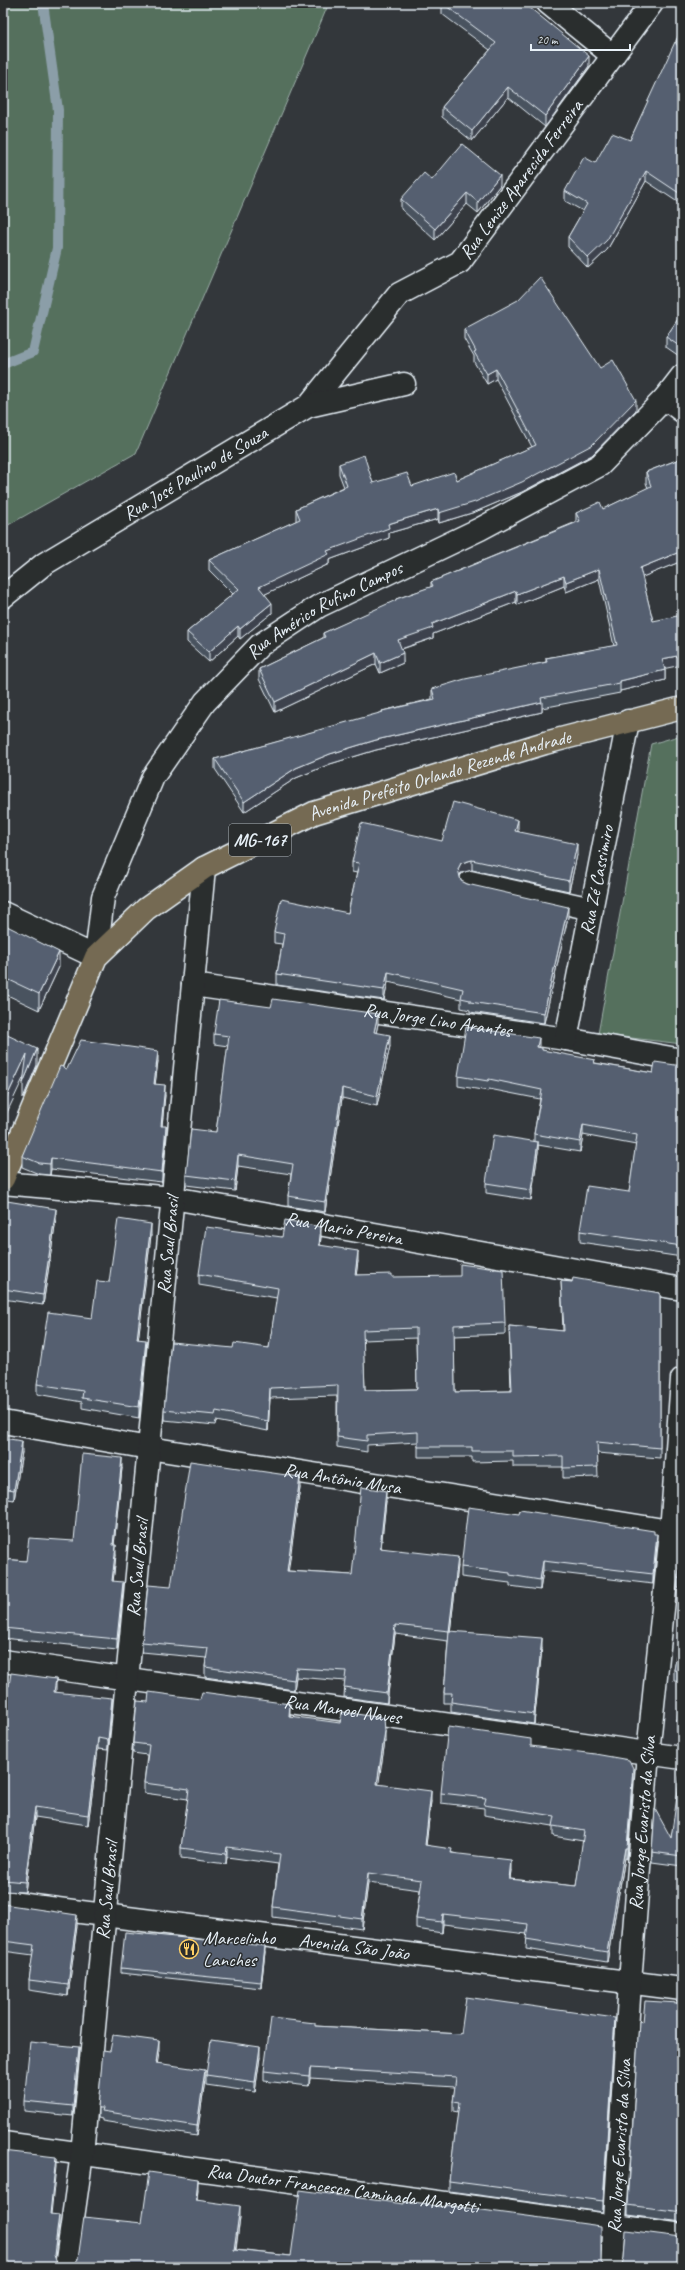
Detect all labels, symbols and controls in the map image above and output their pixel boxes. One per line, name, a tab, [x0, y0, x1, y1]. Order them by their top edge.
scale bar	[531, 26, 630, 52]
text: 20 m	[537, 32, 559, 48]
street label: Rua Lenize Aparecida Ferreira	[454, 93, 589, 264]
street label: Rua José Paulino de Souza	[119, 420, 273, 526]
street label: Rua Américo Rufino Campos	[241, 555, 408, 664]
street label: Avenida Prefeito Orlando Rezende Andrade	[304, 724, 575, 826]
street label: Rua Zé Cassimiro	[575, 822, 620, 937]
road number: MG-167	[229, 824, 291, 856]
street label: Rua Jorge Lino Arantes	[362, 998, 516, 1043]
street label: Rua Saul Brasil	[152, 1191, 185, 1295]
street label: Rua Mario Pereira	[283, 1206, 406, 1251]
street label: Rua Antônio Musa	[282, 1458, 404, 1500]
street label: Rua Saul Brasil	[121, 1514, 155, 1618]
street label: Rua Manoel Naves	[283, 1689, 405, 1730]
street label: Rua Jorge Evaristo da Silva	[624, 1733, 662, 1911]
street label: Rua Saul Brasil	[90, 1836, 124, 1940]
place label: Marcelinho Lanches	[203, 1926, 277, 1972]
street label: Avenida São João	[298, 1928, 412, 1966]
restaurant icon: Marcelinho Lanches	[178, 1938, 200, 1960]
street label: Rua Jorge Evaristo da Silva	[602, 2057, 637, 2234]
street label: Rua Doutor Francesco Caminada Margotti	[206, 2159, 483, 2220]

